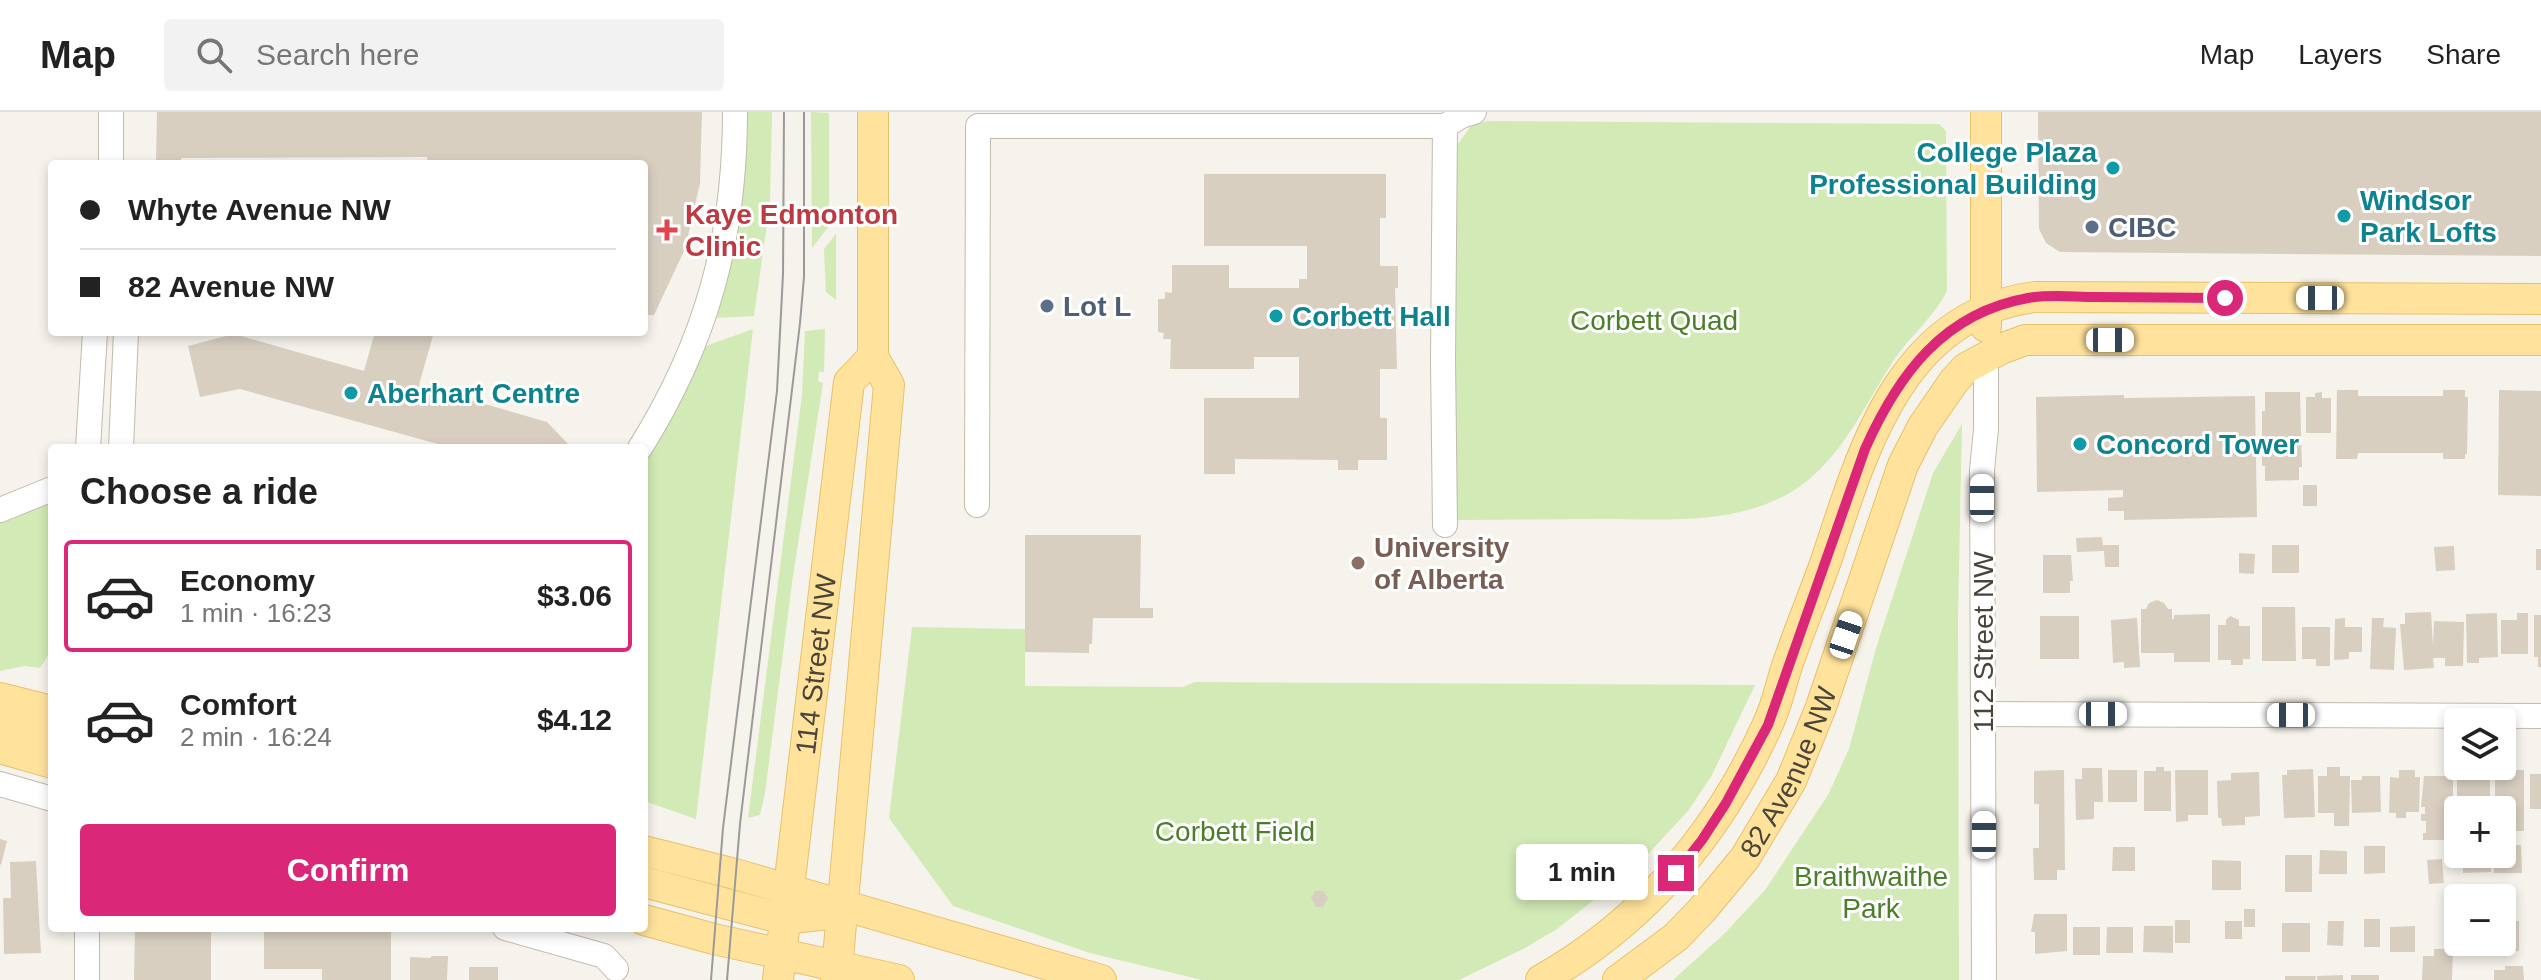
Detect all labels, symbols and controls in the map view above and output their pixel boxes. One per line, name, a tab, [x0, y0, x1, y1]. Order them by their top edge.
search box	[164, 19, 724, 91]
icon: search	[192, 33, 236, 77]
text: Map	[40, 34, 116, 76]
text: Search here	[256, 38, 419, 71]
text: Map	[2200, 39, 2254, 70]
text: Layers	[2298, 39, 2382, 70]
text: Share	[2426, 39, 2501, 70]
place label: College Plaza Professional Building	[1809, 137, 2097, 200]
marker: College Plaza Professional Building	[2104, 159, 2122, 177]
place label: Windsor Park Lofts	[2360, 185, 2497, 248]
text: Whyte Avenue NW	[128, 193, 391, 226]
place label: Kaye Edmonton Clinic	[685, 199, 898, 262]
marker: Windsor Park Lofts	[2335, 207, 2353, 225]
place label: CIBC	[2108, 212, 2176, 243]
marker: CIBC	[2083, 218, 2101, 236]
marker: Kaye Edmonton Clinic	[656, 219, 678, 241]
text: 82 Avenue NW	[128, 270, 334, 303]
route start	[2207, 280, 2243, 316]
car	[2296, 286, 2344, 310]
place label: Lot L	[1063, 291, 1131, 322]
marker: Lot L	[1038, 297, 1056, 315]
place label: Corbett Hall	[1292, 301, 1451, 332]
park label: Corbett Quad	[1570, 305, 1738, 336]
marker: Corbett Hall	[1267, 307, 1285, 325]
car	[2086, 328, 2134, 352]
place label: Aberhart Centre	[367, 378, 580, 409]
marker: Aberhart Centre	[342, 384, 360, 402]
place label: Concord Tower	[2096, 429, 2299, 460]
marker: Concord Tower	[2071, 435, 2089, 453]
text: Choose a ride	[80, 471, 318, 512]
car	[1970, 474, 1994, 522]
place label: University of Alberta	[1374, 532, 1510, 595]
street label: 112 Street NW	[1968, 551, 1999, 733]
marker: University of Alberta	[1349, 554, 1367, 572]
icon: car	[84, 560, 156, 632]
text: Economy	[180, 564, 315, 597]
street label: 114 Street NW	[789, 572, 842, 756]
text: $3.06	[537, 579, 612, 612]
text: 1 min · 16:23	[180, 598, 332, 628]
car	[1827, 608, 1865, 662]
street label: 82 Avenue NW	[1734, 682, 1842, 863]
icon: car	[84, 684, 156, 756]
text: Comfort	[180, 688, 297, 721]
car	[2079, 702, 2127, 726]
text: $4.12	[537, 703, 612, 736]
car	[2267, 703, 2315, 727]
map controls	[2444, 708, 2516, 956]
button: layers	[2444, 708, 2516, 780]
text: 2 min · 16:24	[180, 722, 332, 752]
button: +	[2444, 796, 2516, 868]
car	[1972, 811, 1996, 859]
park label: Corbett Field	[1155, 816, 1315, 847]
button: Confirm	[80, 824, 616, 916]
callout: 1 min	[1516, 845, 1648, 901]
route end	[1658, 855, 1694, 891]
text: 1 min	[1548, 857, 1616, 887]
park label: Braithwaithe Park	[1794, 861, 1948, 924]
button: −	[2444, 884, 2516, 956]

